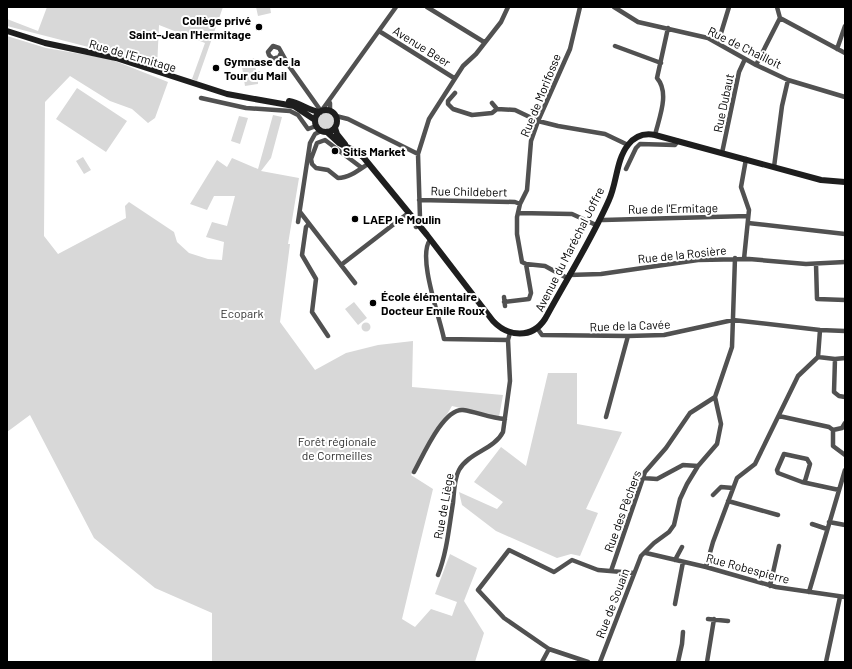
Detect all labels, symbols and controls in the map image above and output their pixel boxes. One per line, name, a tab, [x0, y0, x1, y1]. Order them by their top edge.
place label: Collège privé Saint-Jean l'Hermitage	[129, 13, 251, 41]
marker: Collège privé Saint-Jean l'Hermitage	[254, 22, 264, 32]
street label: Avenue Beer	[391, 23, 454, 70]
street label: Rue de Chailloit	[706, 23, 784, 71]
street label: Rue de l'Ermitage	[88, 36, 178, 74]
street label: Rue de Morifosse	[517, 51, 563, 139]
place label: Gymnase de la Tour du Mail	[224, 54, 300, 82]
marker: Gymnase de la Tour du Mail	[211, 63, 221, 73]
street label: Rue Dubaut	[710, 72, 736, 134]
place label: Sitis Market	[343, 144, 406, 158]
marker: Sitis Market	[330, 146, 340, 156]
street label: Rue Childebert	[430, 183, 508, 199]
street label: Avenue du Maréchal Joffre	[531, 184, 607, 314]
street label: Rue de l'Ermitage	[628, 200, 718, 216]
place label: LAEP le Moulin	[363, 212, 441, 226]
marker: LAEP le Moulin	[350, 214, 360, 224]
street label: Rue de la Rosière	[637, 242, 727, 266]
place label: École élémentaire Docteur Emile Roux	[381, 289, 486, 317]
marker: École élémentaire Docteur Emile Roux	[368, 298, 378, 308]
park label: Ecopark	[220, 306, 264, 320]
street label: Rue de la Cavée	[589, 317, 671, 333]
park label: Forêt régionale de Cormeilles	[298, 434, 376, 462]
street label: Rue des Pêchers	[601, 468, 643, 554]
street label: Rue de Liège	[430, 472, 456, 540]
street label: Rue Robespierre	[705, 550, 791, 586]
street label: Rue de Souain	[592, 566, 632, 640]

